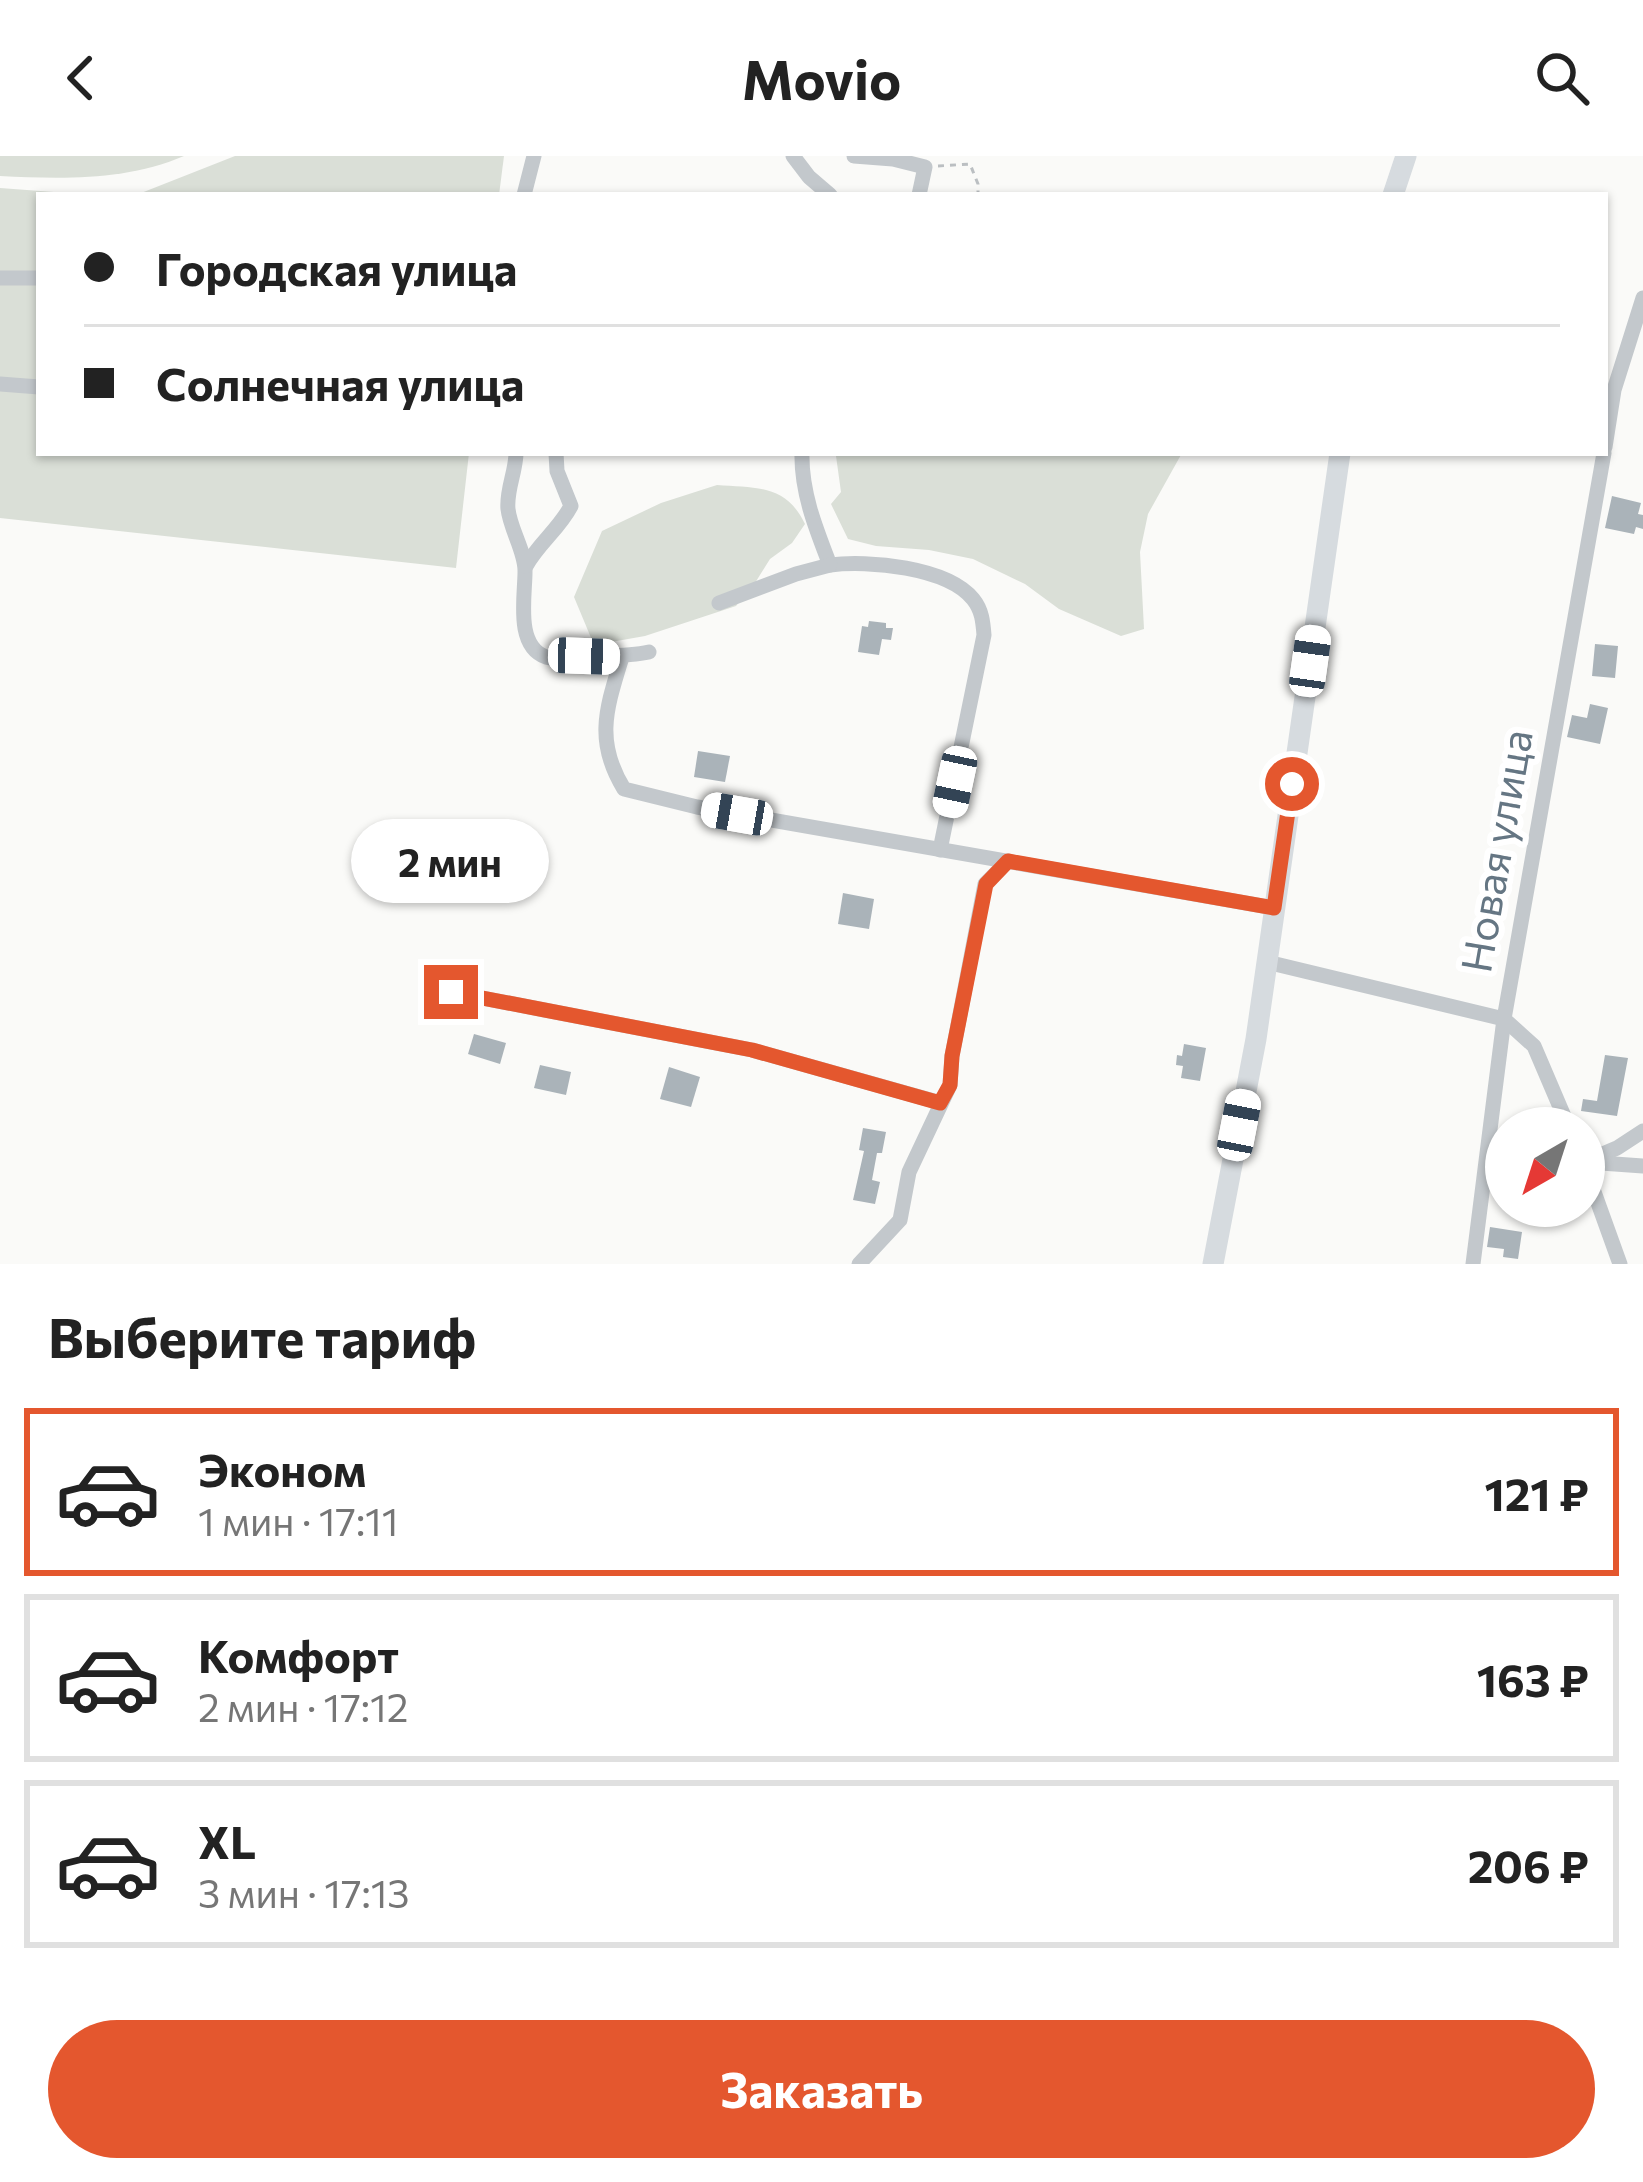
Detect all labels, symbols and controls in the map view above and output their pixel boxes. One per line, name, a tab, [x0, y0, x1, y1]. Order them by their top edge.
icon: back	[48, 45, 114, 111]
text: Movio	[742, 45, 901, 111]
icon: search	[1529, 45, 1595, 111]
text: Городская улица	[156, 240, 517, 295]
text: Солнечная улица	[156, 355, 524, 410]
car	[1287, 623, 1333, 699]
car	[547, 637, 621, 675]
street label: Новая улица	[1448, 725, 1542, 976]
car	[930, 743, 980, 821]
route start	[1265, 757, 1319, 811]
car	[698, 790, 776, 838]
callout: 2 мин	[352, 818, 550, 902]
text: 2 мин	[398, 837, 502, 885]
route end	[424, 965, 478, 1019]
car	[1214, 1086, 1264, 1164]
north arrow	[1485, 1107, 1605, 1227]
map controls	[1485, 1107, 1605, 1227]
text: Выберите тариф	[48, 1303, 476, 1369]
icon: car	[54, 1438, 162, 1546]
text: Эконом	[198, 1441, 366, 1496]
text: 121 ₽	[1484, 1465, 1589, 1520]
text: 1 мин · 17:11	[198, 1496, 398, 1544]
icon: car	[54, 1624, 162, 1732]
text: Комфорт	[198, 1627, 399, 1682]
text: 163 ₽	[1477, 1651, 1589, 1706]
text: 2 мин · 17:12	[198, 1682, 408, 1730]
icon: car	[54, 1810, 162, 1918]
text: XL	[198, 1813, 256, 1868]
text: 206 ₽	[1468, 1837, 1589, 1892]
text: 3 мин · 17:13	[198, 1868, 410, 1916]
button: Заказать	[48, 2020, 1595, 2158]

